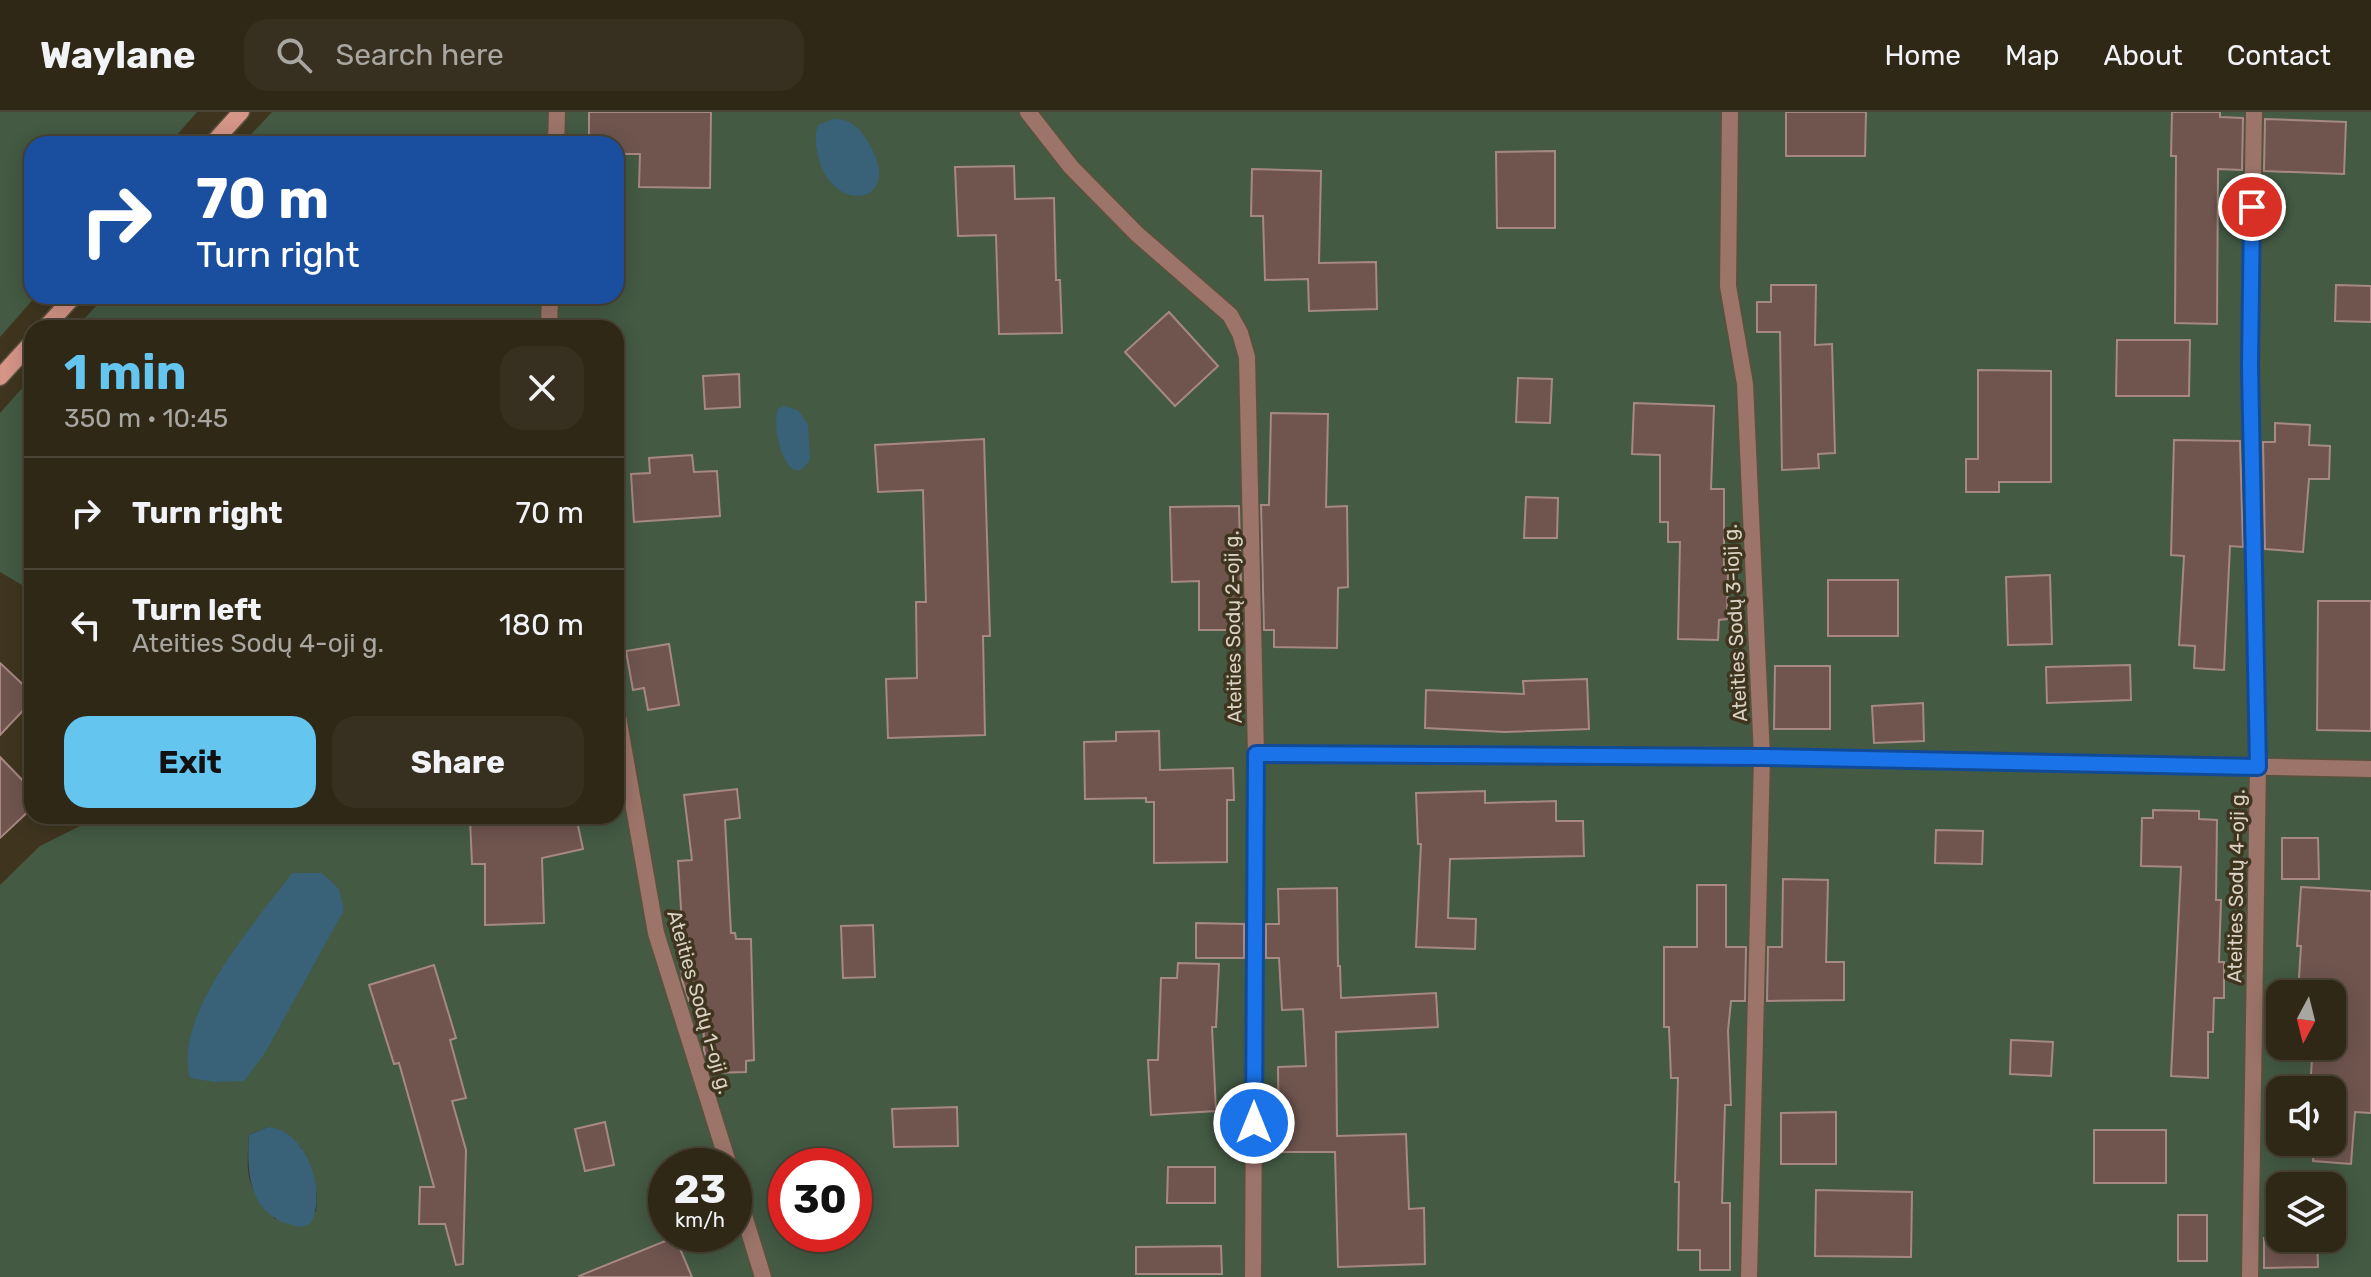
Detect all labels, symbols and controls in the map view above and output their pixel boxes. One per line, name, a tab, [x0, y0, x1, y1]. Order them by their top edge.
search box	[244, 19, 804, 91]
text: Waylane	[40, 32, 196, 78]
icon: search	[272, 33, 316, 77]
text: Search here	[336, 37, 504, 73]
text: Home	[1884, 39, 1961, 72]
text: Map	[2005, 39, 2059, 72]
text: About	[2103, 39, 2183, 72]
text: Contact	[2227, 39, 2331, 72]
text: 70 m	[196, 166, 329, 232]
icon: right	[64, 168, 168, 272]
pin	[2218, 173, 2286, 241]
icon: arrive	[2230, 185, 2274, 229]
text: Turn right	[196, 233, 360, 276]
text: 1 min	[64, 344, 187, 401]
button: close	[500, 346, 584, 430]
text: 350 m · 10:45	[64, 403, 228, 434]
icon: right	[64, 491, 108, 535]
text: Turn right	[132, 495, 283, 531]
text: 70 m	[516, 495, 584, 531]
street label: Ateities Sodų 3-ioji g.	[1718, 523, 1752, 723]
street label: Ateities Sodų 2-oji g.	[1219, 530, 1247, 724]
text: Turn left	[132, 592, 262, 628]
icon: left	[64, 603, 108, 647]
text: 180 m	[499, 607, 584, 643]
text: Ateities Sodų 4-oji g.	[132, 628, 384, 659]
button: Exit	[64, 716, 316, 808]
button: Share	[332, 716, 584, 808]
street label: Ateities Sodų 4-oji g.	[2222, 789, 2250, 983]
street label: Ateities Sodų 1-oji g.	[662, 907, 738, 1097]
north arrow	[2266, 980, 2346, 1060]
map controls	[2266, 980, 2346, 1252]
button: sound	[2266, 1076, 2346, 1156]
position arrow	[1212, 1081, 1296, 1165]
speed limit sign: 30	[768, 1148, 872, 1252]
text: 23	[674, 1166, 726, 1213]
button: layers	[2266, 1172, 2346, 1252]
text: km/h	[675, 1208, 725, 1232]

